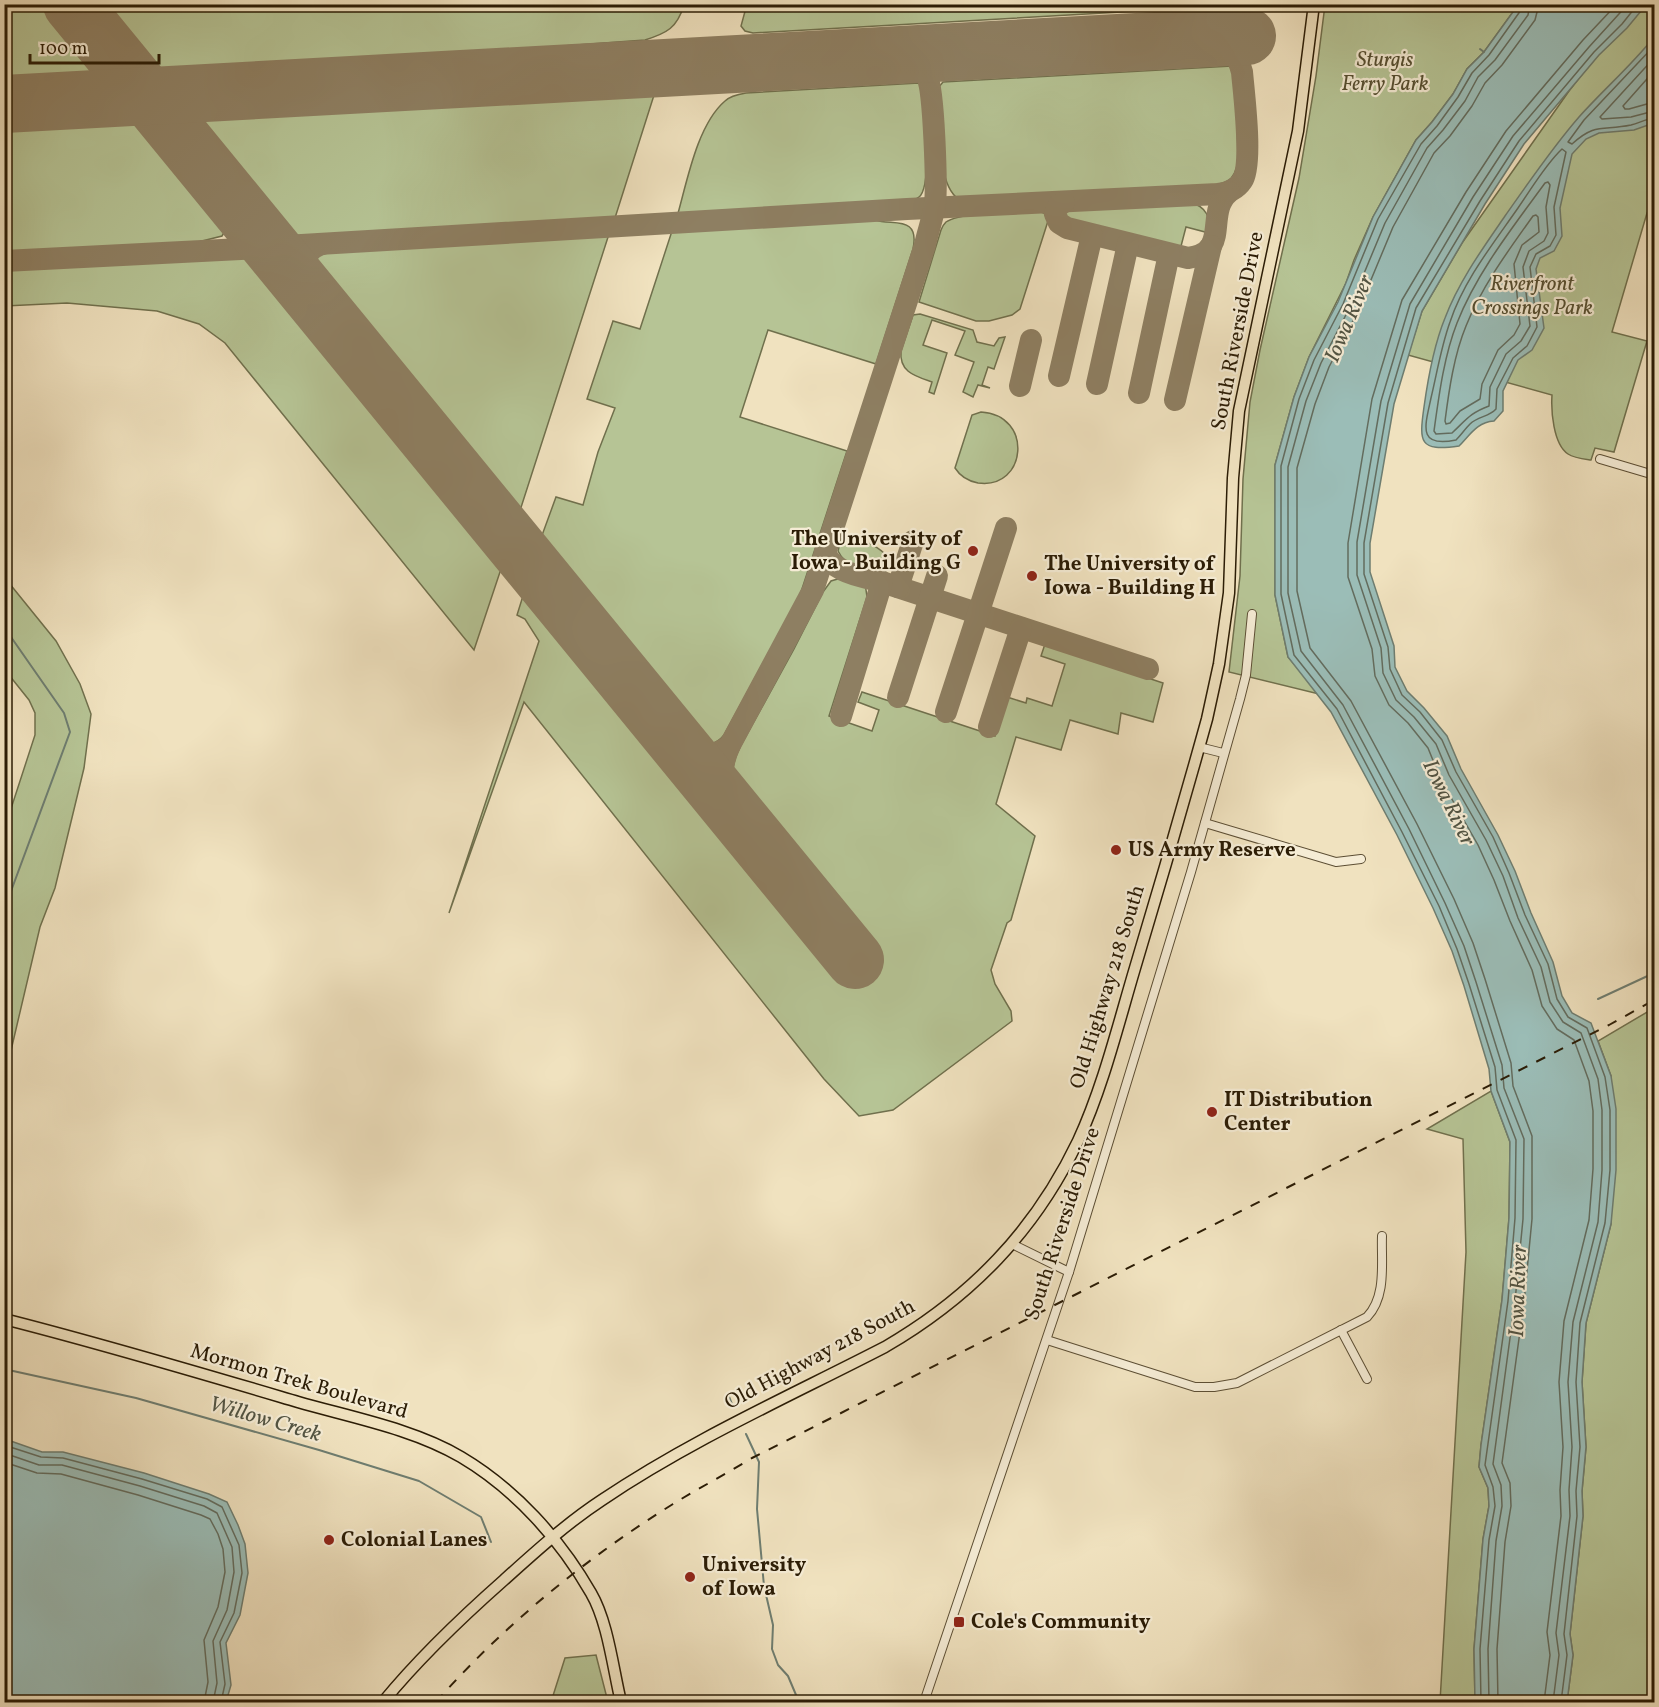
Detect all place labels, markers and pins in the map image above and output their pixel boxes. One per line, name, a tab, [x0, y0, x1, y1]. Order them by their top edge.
place label: The University of Iowa - Building G	[791, 525, 963, 578]
marker: The University of Iowa - Building G	[966, 544, 980, 558]
place label: The University of Iowa - Building H	[1044, 550, 1216, 603]
marker: The University of Iowa - Building H	[1025, 569, 1039, 583]
place label: US Army Reserve	[1128, 836, 1296, 865]
marker: US Army Reserve	[1109, 843, 1123, 857]
place label: IT Distribution Center	[1224, 1086, 1373, 1139]
marker: IT Distribution Center	[1205, 1105, 1219, 1119]
place label: Colonial Lanes	[341, 1526, 488, 1555]
marker: Colonial Lanes	[322, 1533, 336, 1547]
place label: University of Iowa	[702, 1551, 807, 1604]
marker: University of Iowa	[683, 1570, 697, 1584]
place label: Cole's Community	[971, 1608, 1151, 1637]
marker: Cole's Community	[952, 1615, 966, 1629]

